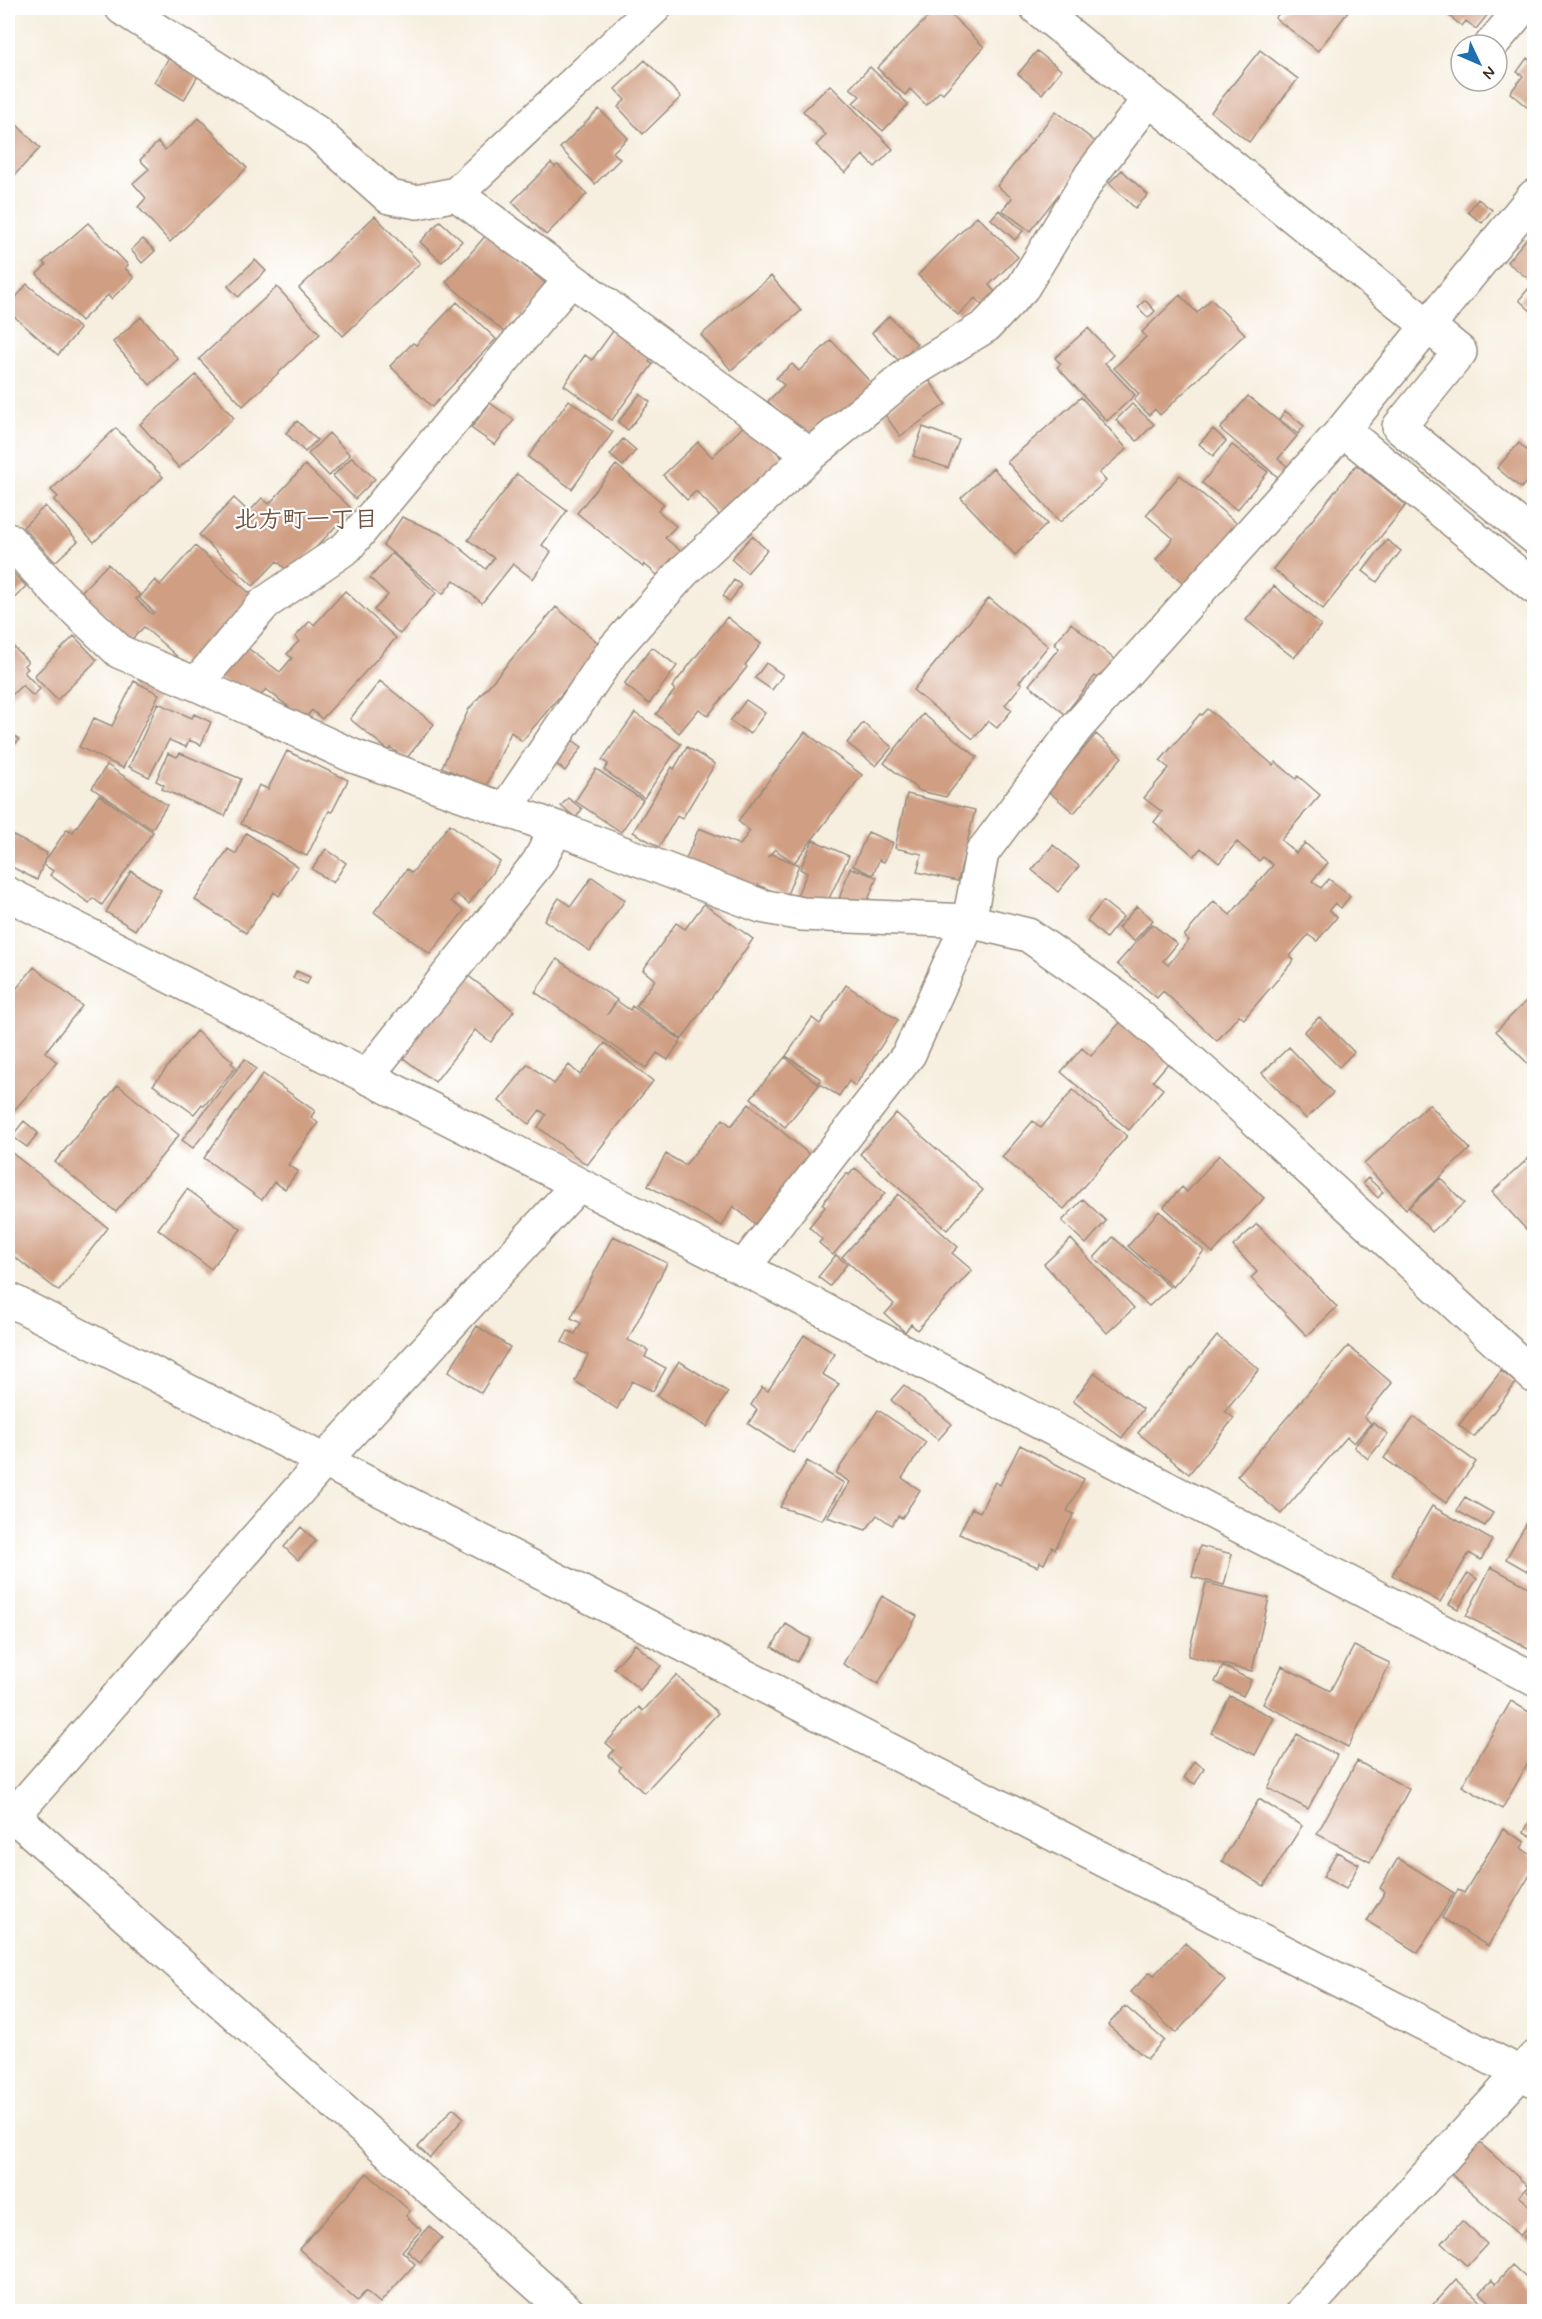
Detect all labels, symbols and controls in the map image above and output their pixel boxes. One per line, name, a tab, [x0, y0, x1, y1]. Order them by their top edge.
north arrow	[1449, 33, 1509, 93]
text: N	[1477, 61, 1500, 84]
district label: 北方町一丁目	[234, 505, 378, 536]

